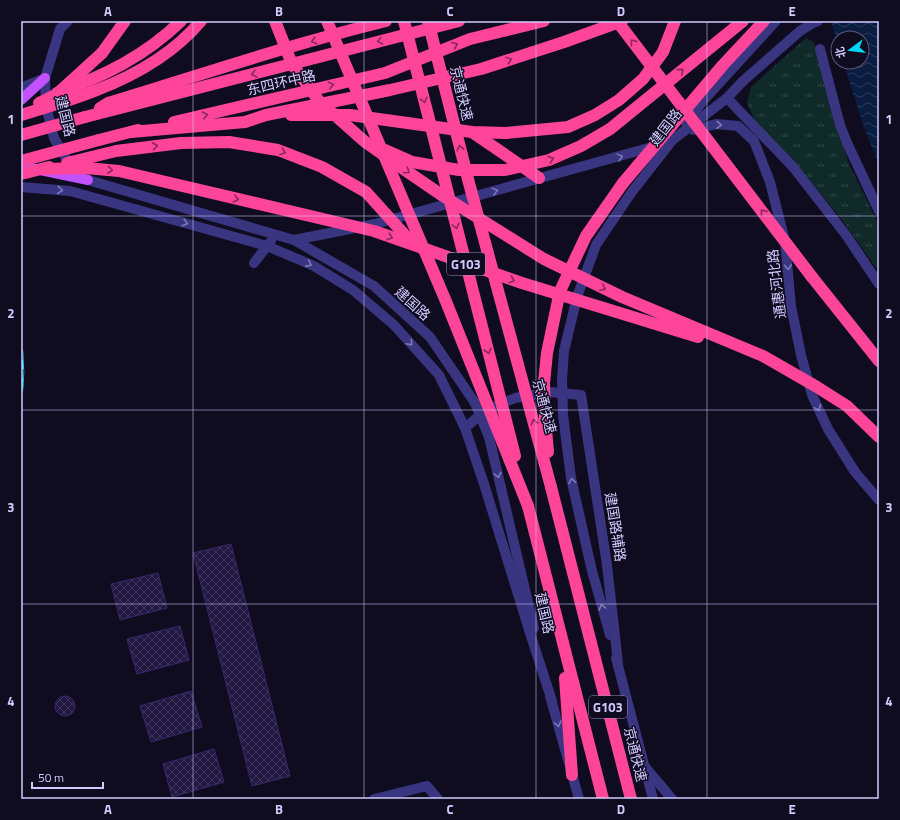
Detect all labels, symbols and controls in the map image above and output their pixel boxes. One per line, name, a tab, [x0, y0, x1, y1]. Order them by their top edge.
text: A	[104, 1, 112, 21]
text: B	[275, 1, 283, 21]
text: C	[446, 1, 454, 21]
text: D	[617, 1, 625, 21]
text: E	[788, 1, 796, 21]
north arrow	[830, 30, 870, 70]
one-way arrow	[311, 36, 318, 45]
one-way arrow	[377, 37, 383, 45]
one-way arrow	[631, 40, 638, 47]
one-way arrow	[450, 42, 458, 50]
text: 北	[831, 45, 849, 60]
one-way arrow	[505, 56, 512, 65]
street label: 京通快速	[445, 63, 479, 123]
street label: 东四环中路	[245, 64, 317, 100]
one-way arrow	[251, 69, 258, 78]
one-way arrow	[676, 69, 684, 76]
one-way arrow	[328, 82, 335, 90]
street label: 建国路	[51, 93, 81, 139]
one-way arrow	[419, 96, 428, 103]
street label: 建国路	[644, 104, 686, 150]
text: 1	[7, 109, 15, 129]
text: 1	[885, 109, 893, 129]
one-way arrow	[202, 111, 208, 119]
one-way arrow	[716, 121, 722, 129]
one-way arrow	[152, 142, 158, 151]
one-way arrow	[456, 145, 465, 152]
one-way arrow	[280, 148, 287, 156]
one-way arrow	[617, 153, 624, 162]
one-way arrow	[547, 155, 554, 163]
one-way arrow	[107, 166, 113, 175]
one-way arrow	[403, 166, 410, 173]
one-way arrow	[57, 186, 63, 195]
one-way arrow	[492, 187, 498, 195]
one-way arrow	[233, 194, 240, 202]
one-way arrow	[761, 210, 768, 217]
one-way arrow	[182, 218, 189, 227]
one-way arrow	[451, 222, 460, 229]
one-way arrow	[386, 232, 393, 240]
street label: 通惠河北路	[761, 248, 791, 320]
road number: G103	[447, 253, 485, 275]
one-way arrow	[305, 259, 312, 267]
one-way arrow	[783, 264, 792, 270]
one-way arrow	[509, 275, 516, 283]
street label: 建国路	[390, 281, 436, 325]
one-way arrow	[599, 283, 606, 291]
text: 2	[7, 303, 15, 323]
text: 2	[885, 303, 893, 323]
one-way arrow	[406, 339, 413, 346]
one-way arrow	[484, 348, 492, 355]
street label: 京通快速	[528, 376, 562, 436]
one-way arrow	[813, 403, 821, 411]
one-way arrow	[530, 419, 539, 426]
one-way arrow	[494, 472, 502, 478]
one-way arrow	[568, 478, 577, 484]
street label: 建国路辅路	[600, 491, 632, 563]
text: 3	[7, 497, 15, 517]
text: 3	[885, 497, 893, 517]
street label: 建国路	[530, 590, 560, 636]
one-way arrow	[599, 604, 607, 610]
text: 4	[7, 691, 15, 711]
text: 4	[885, 691, 893, 711]
road number: G103	[589, 696, 627, 718]
one-way arrow	[553, 720, 562, 727]
street label: 京通快速	[619, 724, 653, 784]
scale bar	[32, 764, 103, 790]
text: 50 m	[38, 768, 64, 787]
text: A	[104, 799, 112, 819]
text: B	[275, 799, 283, 819]
text: C	[446, 799, 454, 819]
text: D	[617, 799, 625, 819]
text: E	[788, 799, 796, 819]

